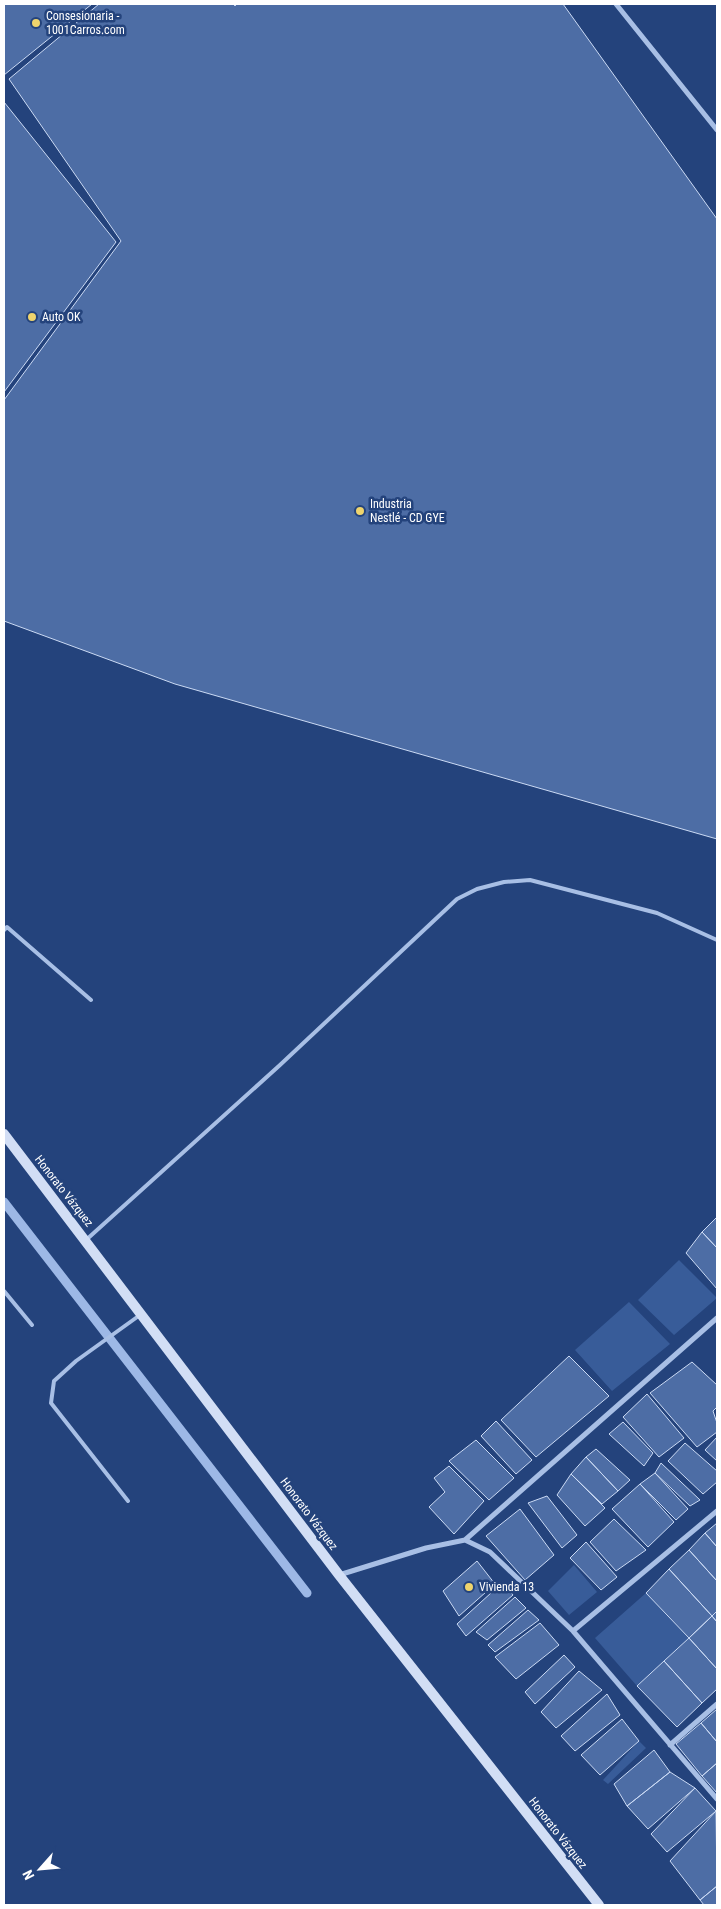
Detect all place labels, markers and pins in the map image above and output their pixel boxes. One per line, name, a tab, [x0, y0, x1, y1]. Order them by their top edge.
place label: Consesionaria - 1001Carros.com	[46, 9, 125, 37]
marker: Consesionaria - 1001Carros.com	[30, 17, 42, 29]
place label: Auto OK	[42, 310, 81, 324]
marker: Auto OK	[26, 311, 38, 323]
place label: Industria Nestlé - CD GYE	[370, 497, 445, 525]
marker: Industria Nestlé - CD GYE	[354, 505, 366, 517]
place label: Vivienda 13	[479, 1580, 534, 1594]
marker: Vivienda 13	[463, 1581, 475, 1593]

